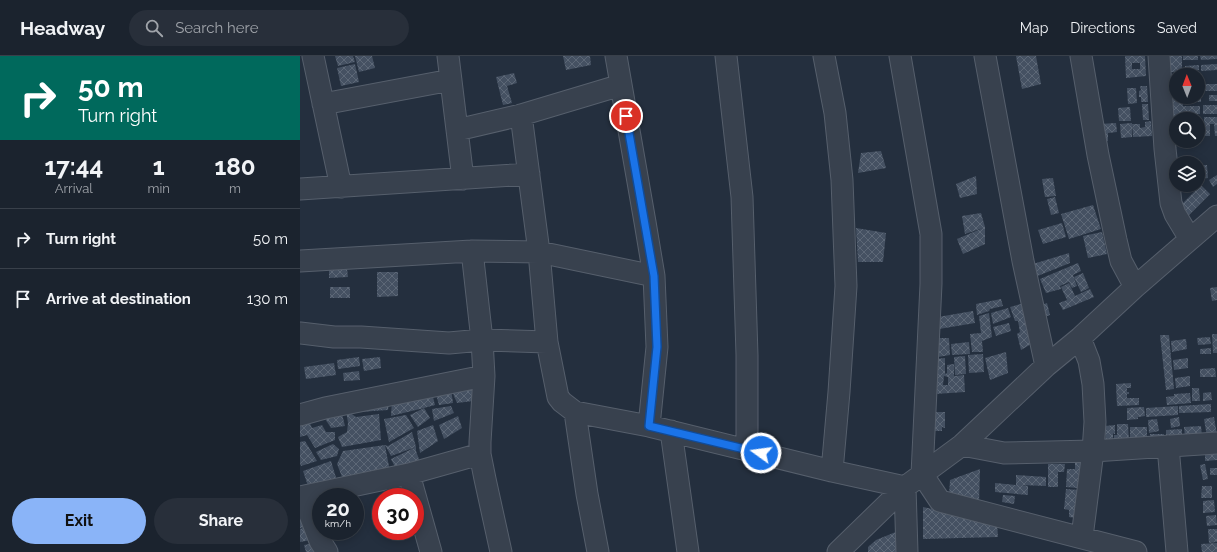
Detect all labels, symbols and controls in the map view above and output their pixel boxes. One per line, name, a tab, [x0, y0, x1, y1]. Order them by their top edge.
search box	[129, 10, 409, 46]
text: Headway	[20, 17, 105, 39]
icon: search	[143, 17, 165, 39]
text: Search here	[175, 19, 258, 37]
text: Map	[1020, 20, 1048, 36]
text: Directions	[1070, 20, 1135, 36]
text: Saved	[1157, 20, 1197, 36]
north arrow	[1169, 68, 1205, 104]
map controls	[1169, 68, 1205, 192]
text: 50 m	[78, 71, 144, 104]
icon: right	[12, 72, 64, 124]
pin	[609, 99, 643, 133]
text: Turn right	[78, 105, 157, 126]
icon: arrive	[615, 105, 637, 127]
button: search	[1169, 112, 1205, 148]
text: 17:44	[44, 152, 103, 181]
text: 1	[153, 152, 165, 181]
text: 180	[214, 152, 256, 181]
button: layers	[1169, 156, 1205, 192]
text: Arrival	[55, 181, 93, 196]
text: min	[148, 181, 170, 196]
text: m	[229, 181, 241, 196]
icon: right	[12, 228, 34, 250]
text: Turn right	[46, 230, 116, 248]
text: 50 m	[253, 230, 288, 248]
icon: arrive	[12, 288, 34, 310]
text: Arrive at destination	[46, 290, 191, 308]
text: 130 m	[247, 290, 288, 308]
position arrow	[740, 432, 782, 474]
speed limit sign: 30	[372, 488, 424, 540]
text: 20	[326, 497, 350, 521]
button: Exit	[12, 498, 146, 544]
button: Share	[154, 498, 288, 544]
text: km/h	[325, 518, 351, 529]

